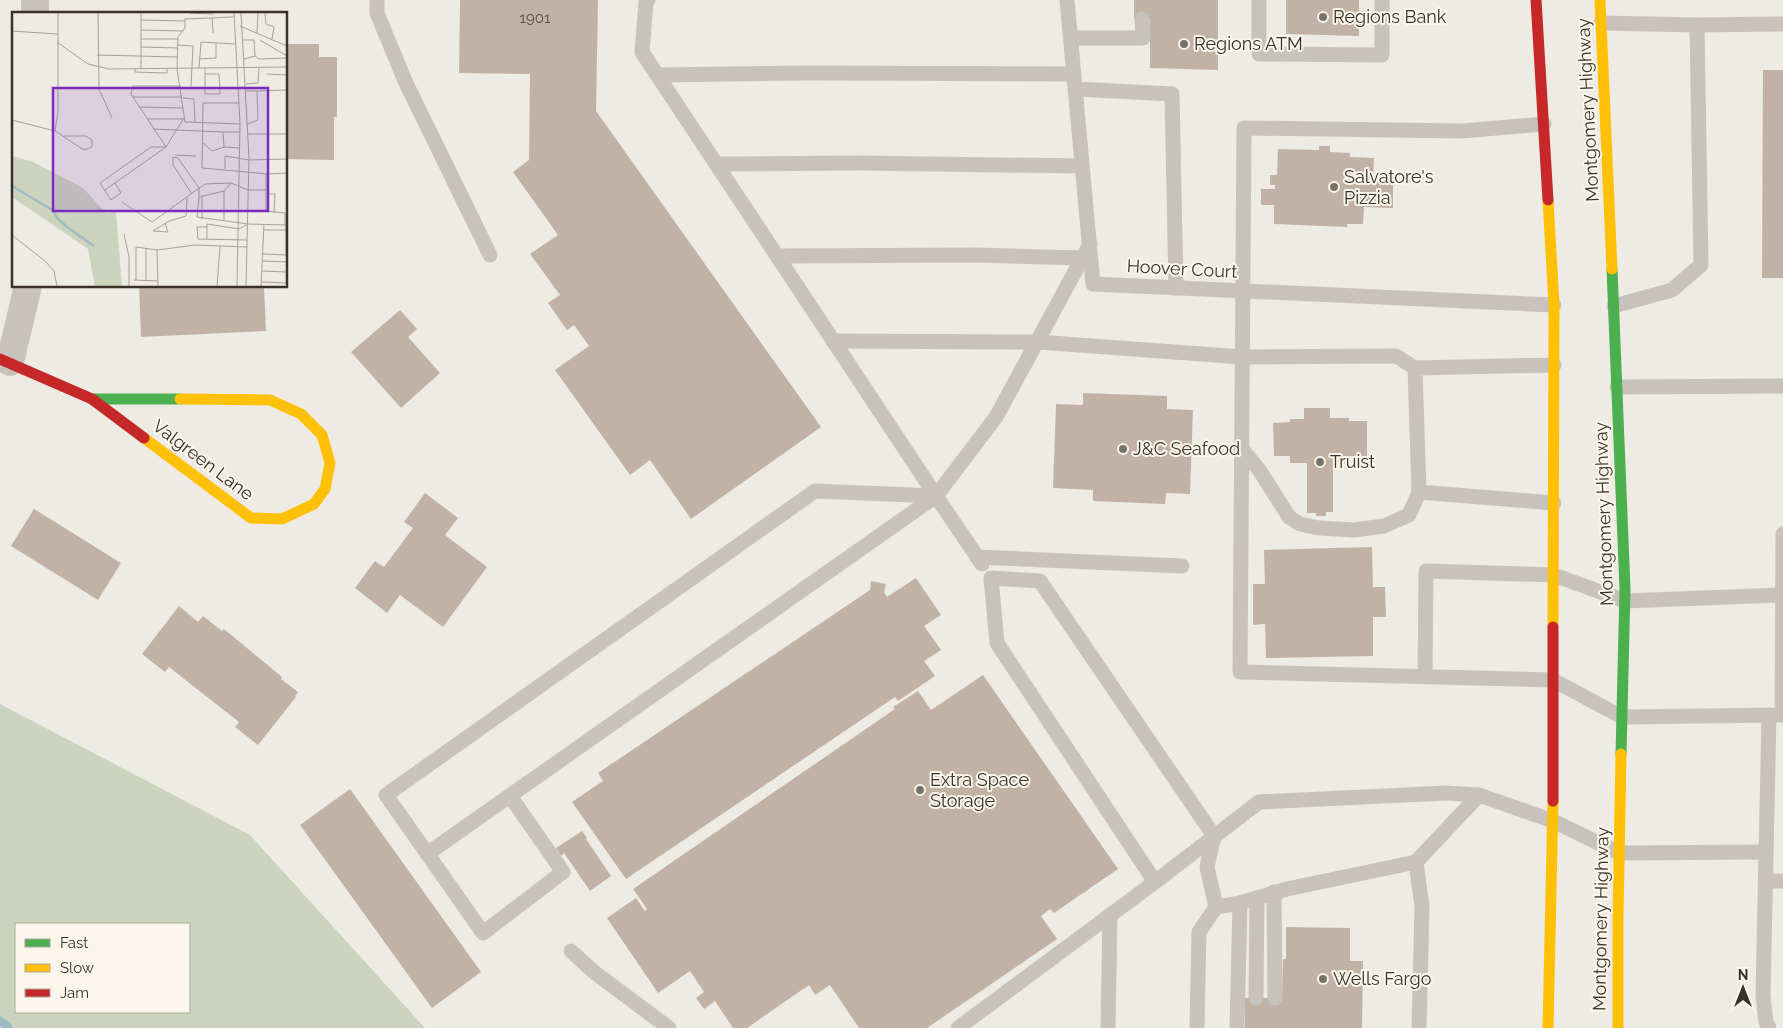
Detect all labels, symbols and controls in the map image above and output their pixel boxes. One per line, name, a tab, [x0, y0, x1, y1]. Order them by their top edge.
place label: Regions Bank	[1333, 6, 1447, 27]
house number: 1901	[520, 9, 551, 27]
marker: Regions Bank	[1317, 11, 1329, 23]
inset map	[12, 12, 288, 288]
street label: Montgomery Highway	[1572, 17, 1603, 202]
place label: Regions ATM	[1194, 33, 1303, 54]
marker: Regions ATM	[1178, 38, 1190, 50]
place label: Salvatore's Pizzia	[1344, 166, 1434, 208]
marker: Salvatore's Pizzia	[1328, 181, 1340, 193]
street label: Hoover Court	[1126, 255, 1238, 282]
street label: Valgreen Lane	[149, 415, 258, 505]
street label: Montgomery Highway	[1590, 421, 1617, 606]
place label: J&C Seafood	[1133, 438, 1240, 459]
marker: J&C Seafood	[1117, 443, 1129, 455]
place label: Truist	[1330, 451, 1375, 472]
marker: Truist	[1314, 456, 1326, 468]
place label: Extra Space Storage	[930, 769, 1029, 811]
marker: Extra Space Storage	[914, 784, 926, 796]
street label: Montgomery Highway	[1588, 827, 1613, 1011]
legend	[15, 923, 190, 1013]
text: Fast	[60, 934, 88, 952]
text: Slow	[60, 959, 94, 977]
north arrow	[1718, 963, 1768, 1013]
text: N	[1738, 967, 1748, 983]
place label: Wells Fargo	[1333, 968, 1432, 989]
marker: Wells Fargo	[1317, 973, 1329, 985]
text: Jam	[60, 984, 89, 1002]

